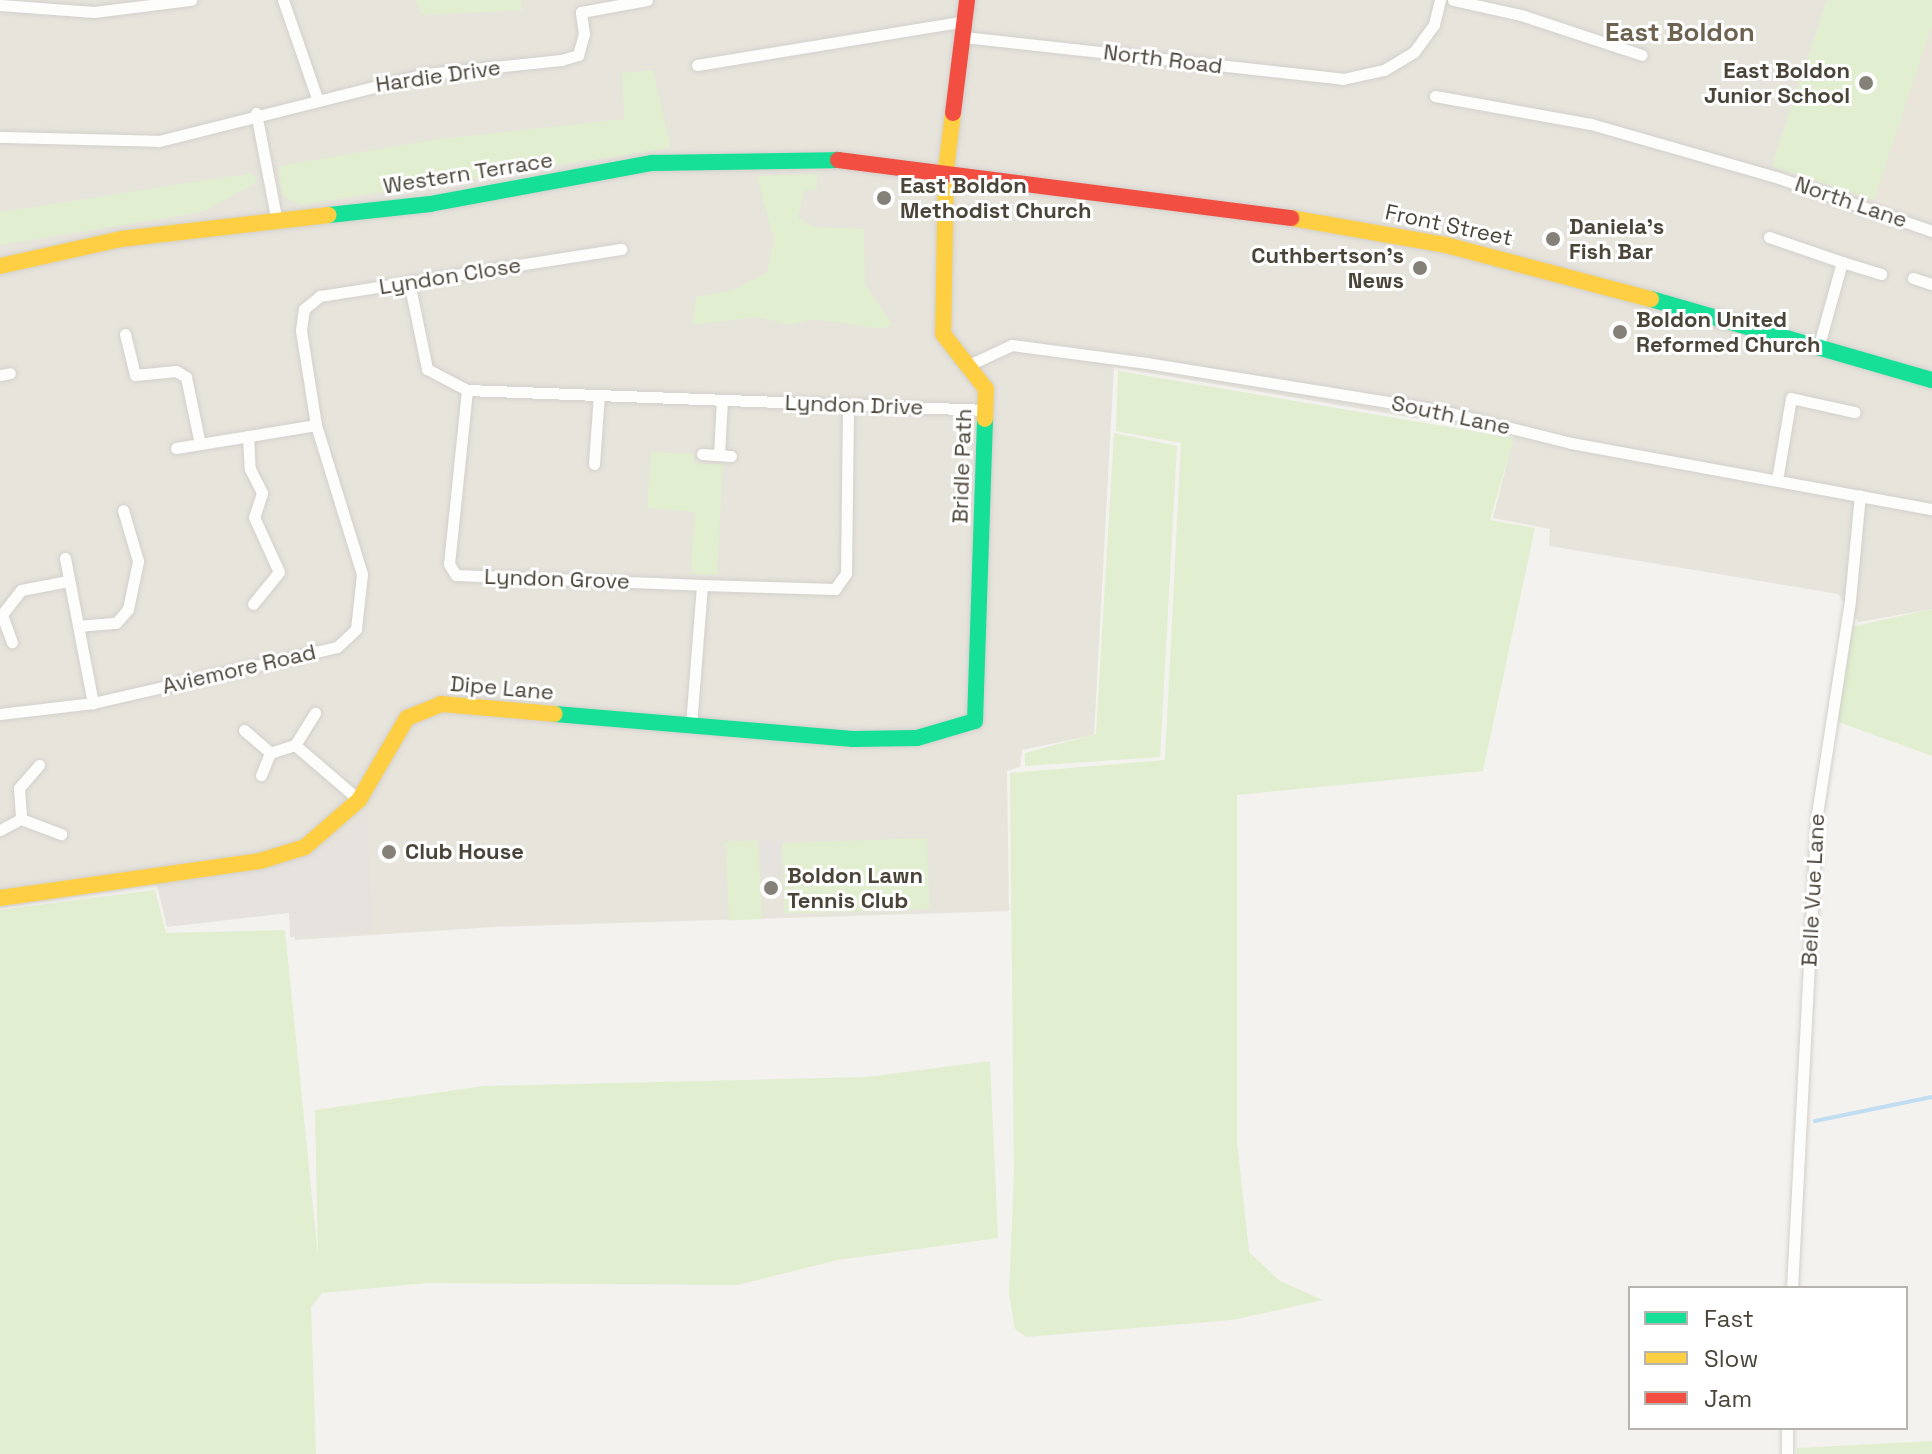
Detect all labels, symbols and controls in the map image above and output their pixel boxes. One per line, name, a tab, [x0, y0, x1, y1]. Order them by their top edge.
district label: East Boldon	[1605, 17, 1755, 49]
street label: North Road	[1102, 39, 1224, 79]
street label: Hardie Drive	[374, 54, 502, 98]
place label: East Boldon Junior School	[1704, 57, 1850, 108]
marker: East Boldon Junior School	[1857, 74, 1875, 92]
street label: Western Terrace	[381, 147, 555, 199]
street label: North Lane	[1791, 170, 1911, 234]
place label: East Boldon Methodist Church	[900, 172, 1091, 224]
marker: East Boldon Methodist Church	[875, 189, 893, 207]
street label: Front Street	[1383, 199, 1515, 251]
place label: Daniela's Fish Bar	[1569, 213, 1664, 264]
marker: Daniela's Fish Bar	[1544, 230, 1562, 248]
place label: Cuthbertson's News	[1251, 242, 1404, 294]
street label: Lyndon Close	[377, 252, 523, 300]
marker: Cuthbertson's News	[1411, 259, 1429, 277]
place label: Boldon United Reformed Church	[1636, 306, 1821, 358]
marker: Boldon United Reformed Church	[1611, 323, 1629, 341]
street label: Lyndon Drive	[784, 389, 924, 421]
street label: South Lane	[1389, 390, 1513, 440]
street label: Bridle Path	[947, 408, 977, 524]
street label: Lyndon Grove	[484, 563, 630, 595]
street label: Aviemore Road	[160, 638, 318, 700]
street label: Dipe Lane	[449, 670, 555, 706]
street label: Belle Vue Lane	[1796, 813, 1830, 967]
place label: Club House	[405, 839, 524, 865]
marker: Club House	[380, 843, 398, 861]
place label: Boldon Lawn Tennis Club	[787, 862, 923, 914]
marker: Boldon Lawn Tennis Club	[762, 879, 780, 897]
legend	[1628, 1286, 1908, 1430]
text: Fast	[1704, 1303, 1754, 1334]
text: Slow	[1704, 1343, 1758, 1374]
text: Jam	[1704, 1383, 1752, 1414]

